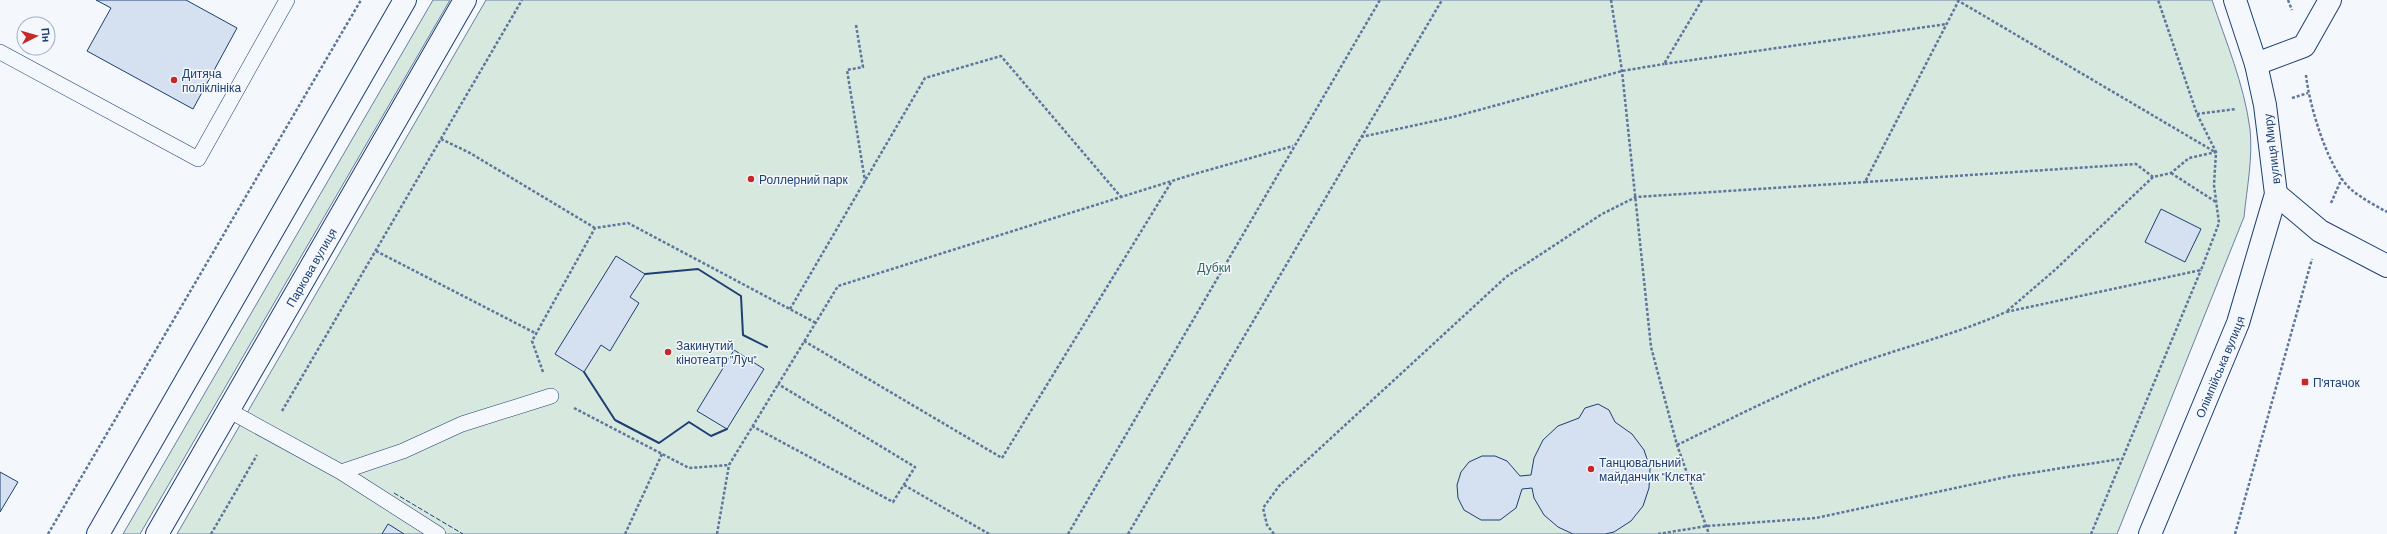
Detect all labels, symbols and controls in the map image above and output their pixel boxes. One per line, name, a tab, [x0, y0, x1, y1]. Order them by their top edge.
north arrow	[16, 16, 56, 56]
text: Пн	[39, 27, 54, 43]
place label: Дитяча поліклініка	[182, 66, 241, 94]
marker: Дитяча поліклініка	[169, 75, 179, 85]
street label: вулиця Миру	[2260, 113, 2283, 185]
place label: Роллерний парк	[759, 172, 849, 187]
marker: Роллерний парк	[746, 174, 756, 184]
street label: Паркова вулиця	[283, 225, 339, 309]
park label: Дубки	[1197, 260, 1231, 275]
street label: Олімпійська вулиця	[2192, 314, 2247, 420]
place label: Закинутий кінотеатр "Луч"	[676, 338, 757, 367]
marker: Закинутий кінотеатр "Луч"	[663, 347, 673, 357]
place label: П'ятачок	[2313, 375, 2360, 389]
marker: П'ятачок	[2300, 377, 2310, 387]
place label: Танцювальний майданчик "Клєтка"	[1599, 455, 1706, 484]
marker: Танцювальний майданчик "Клєтка"	[1586, 464, 1596, 474]

